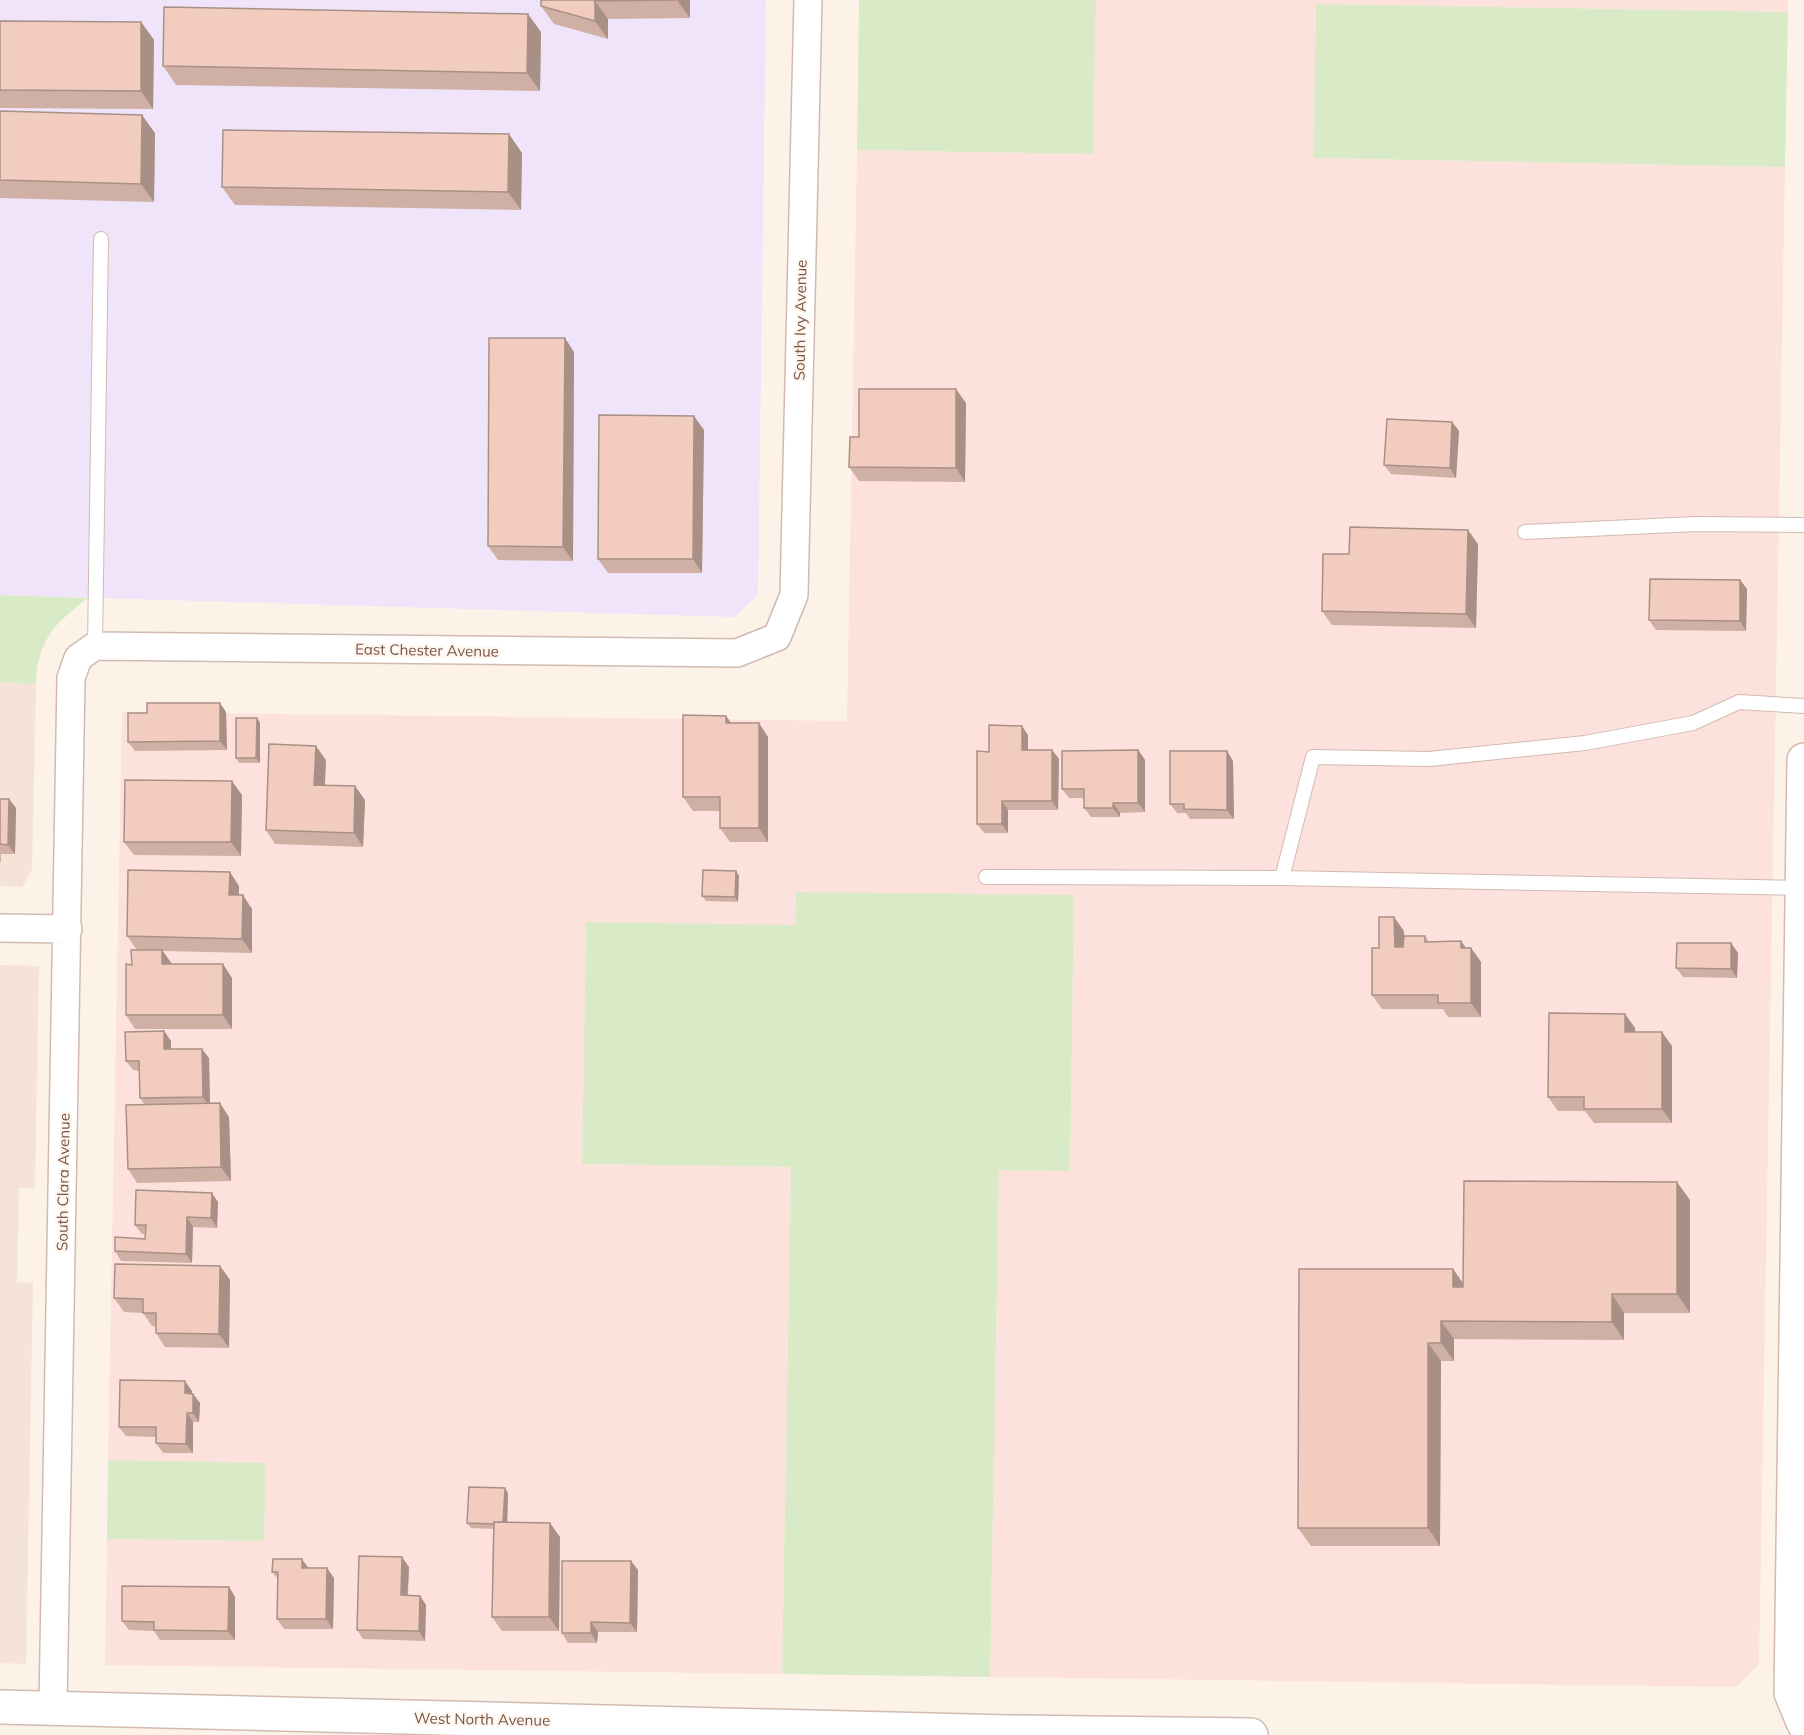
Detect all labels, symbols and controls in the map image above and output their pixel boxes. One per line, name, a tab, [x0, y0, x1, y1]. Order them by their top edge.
street label: South Ivy Avenue	[789, 259, 811, 381]
street label: East Chester Avenue	[355, 639, 499, 661]
street label: South Clara Avenue	[52, 1113, 74, 1251]
street label: West North Avenue	[414, 1708, 550, 1730]

